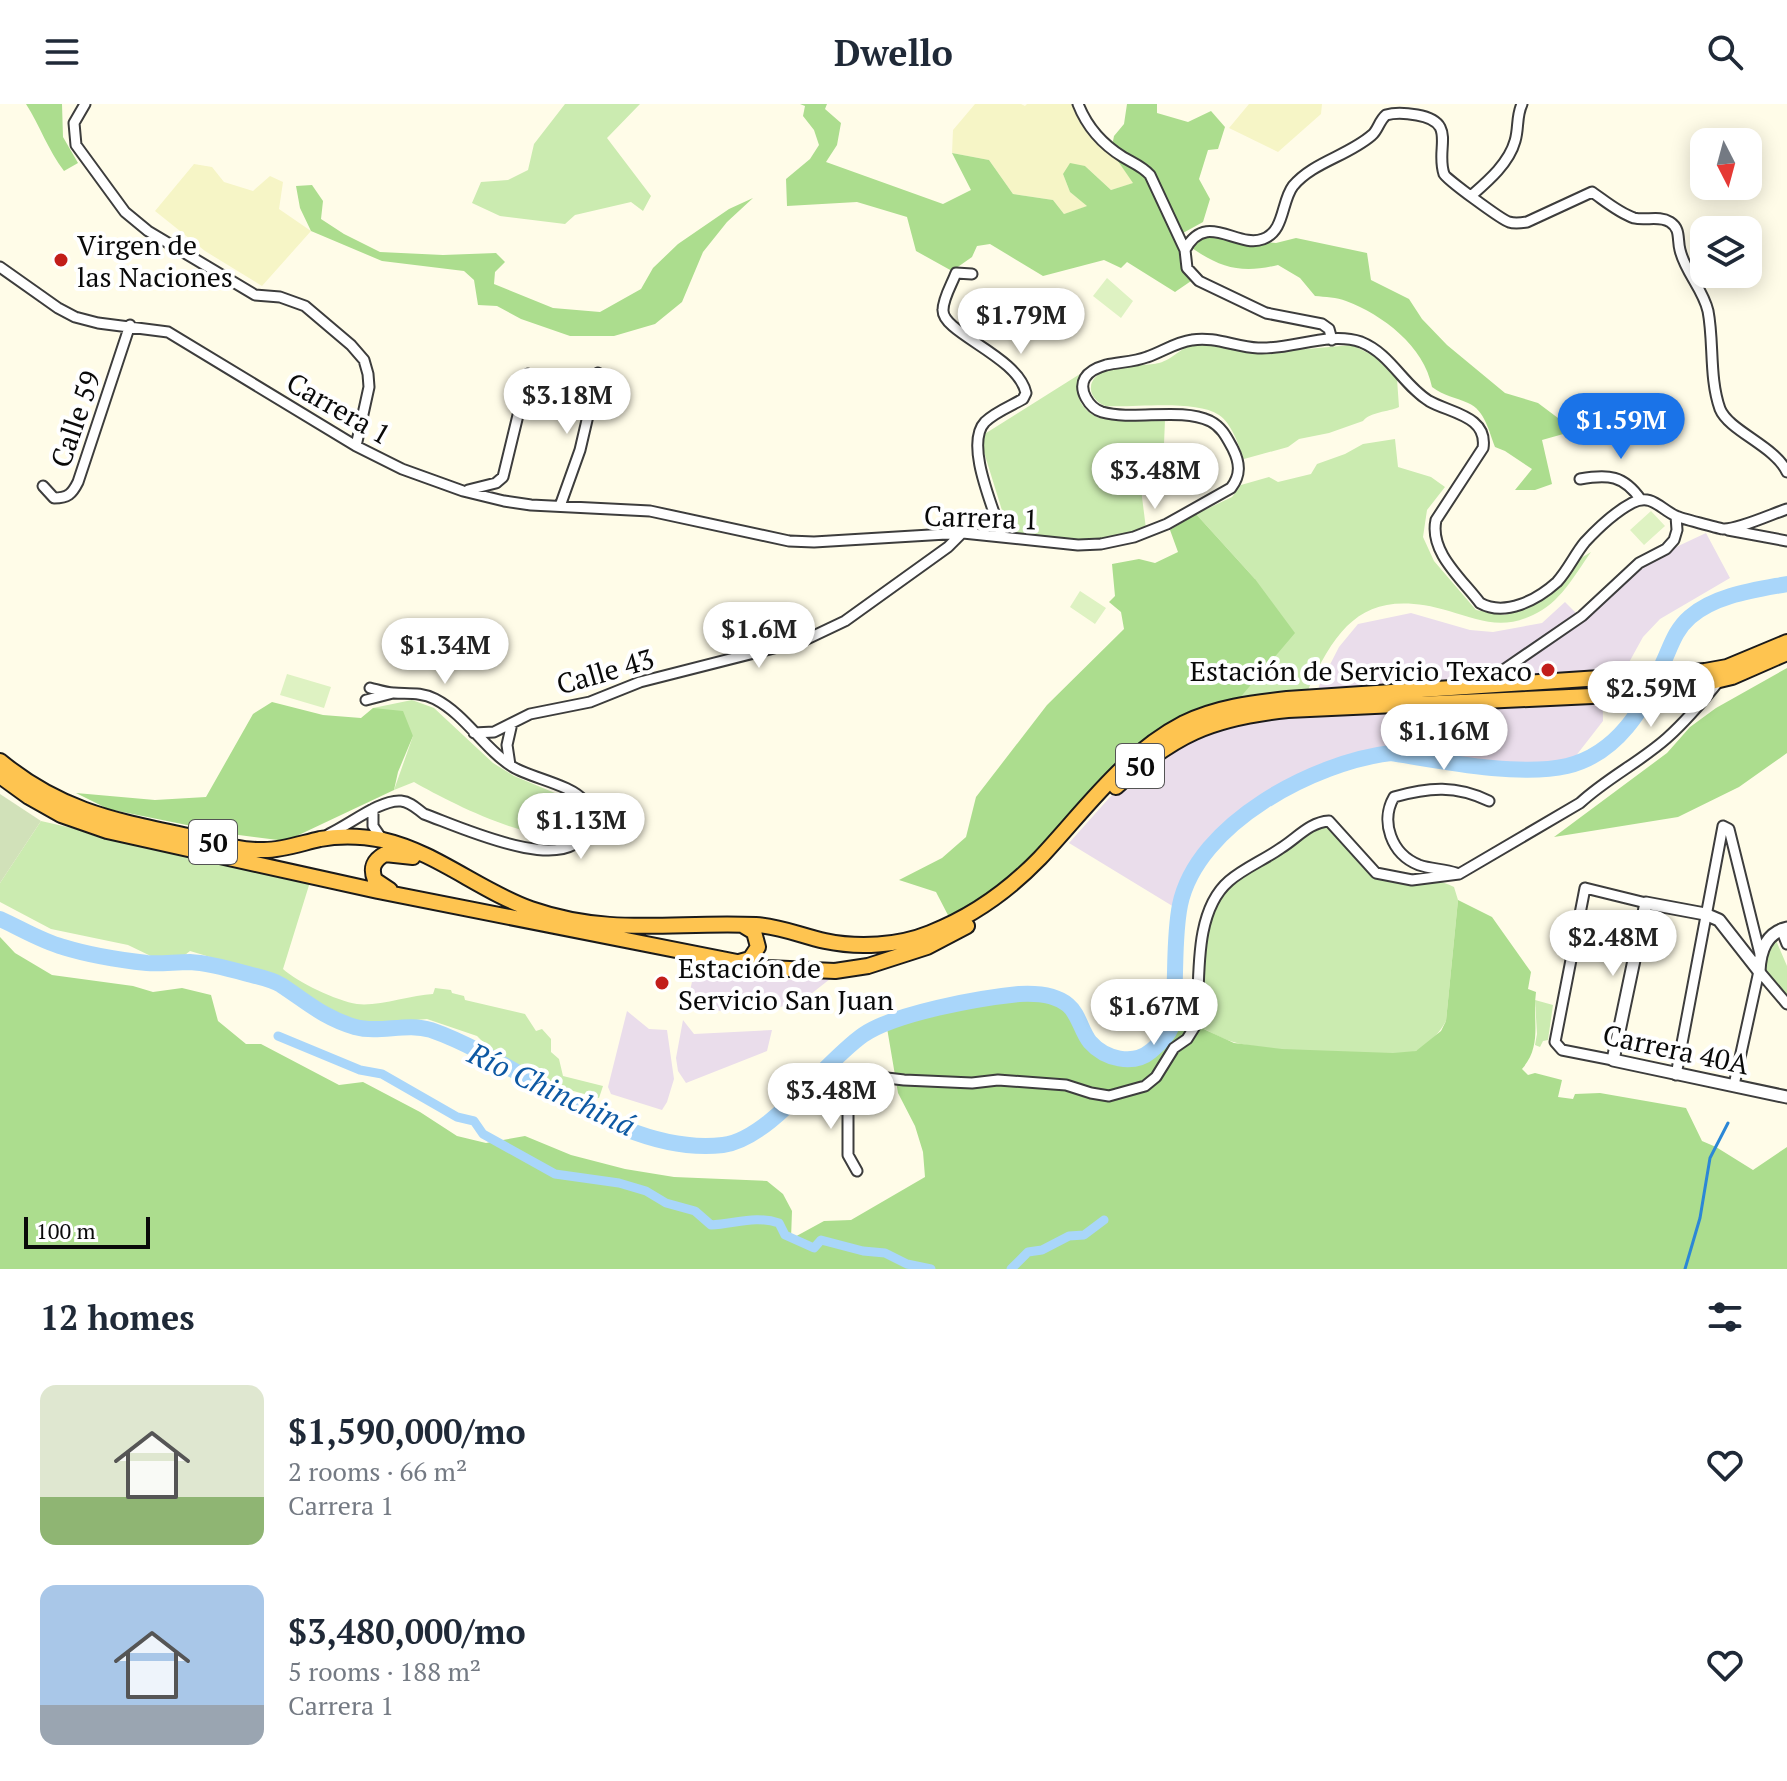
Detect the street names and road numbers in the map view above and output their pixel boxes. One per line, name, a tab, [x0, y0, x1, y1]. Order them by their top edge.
street label: Carrera 1	[280, 363, 398, 453]
street label: Calle 59	[41, 366, 109, 472]
street label: Carrera 1	[923, 497, 1039, 537]
street label: Calle 43	[552, 639, 658, 703]
road number: 50	[1116, 744, 1164, 788]
road number: 50	[189, 820, 237, 864]
street label: Carrera 40A	[1600, 1015, 1753, 1083]

